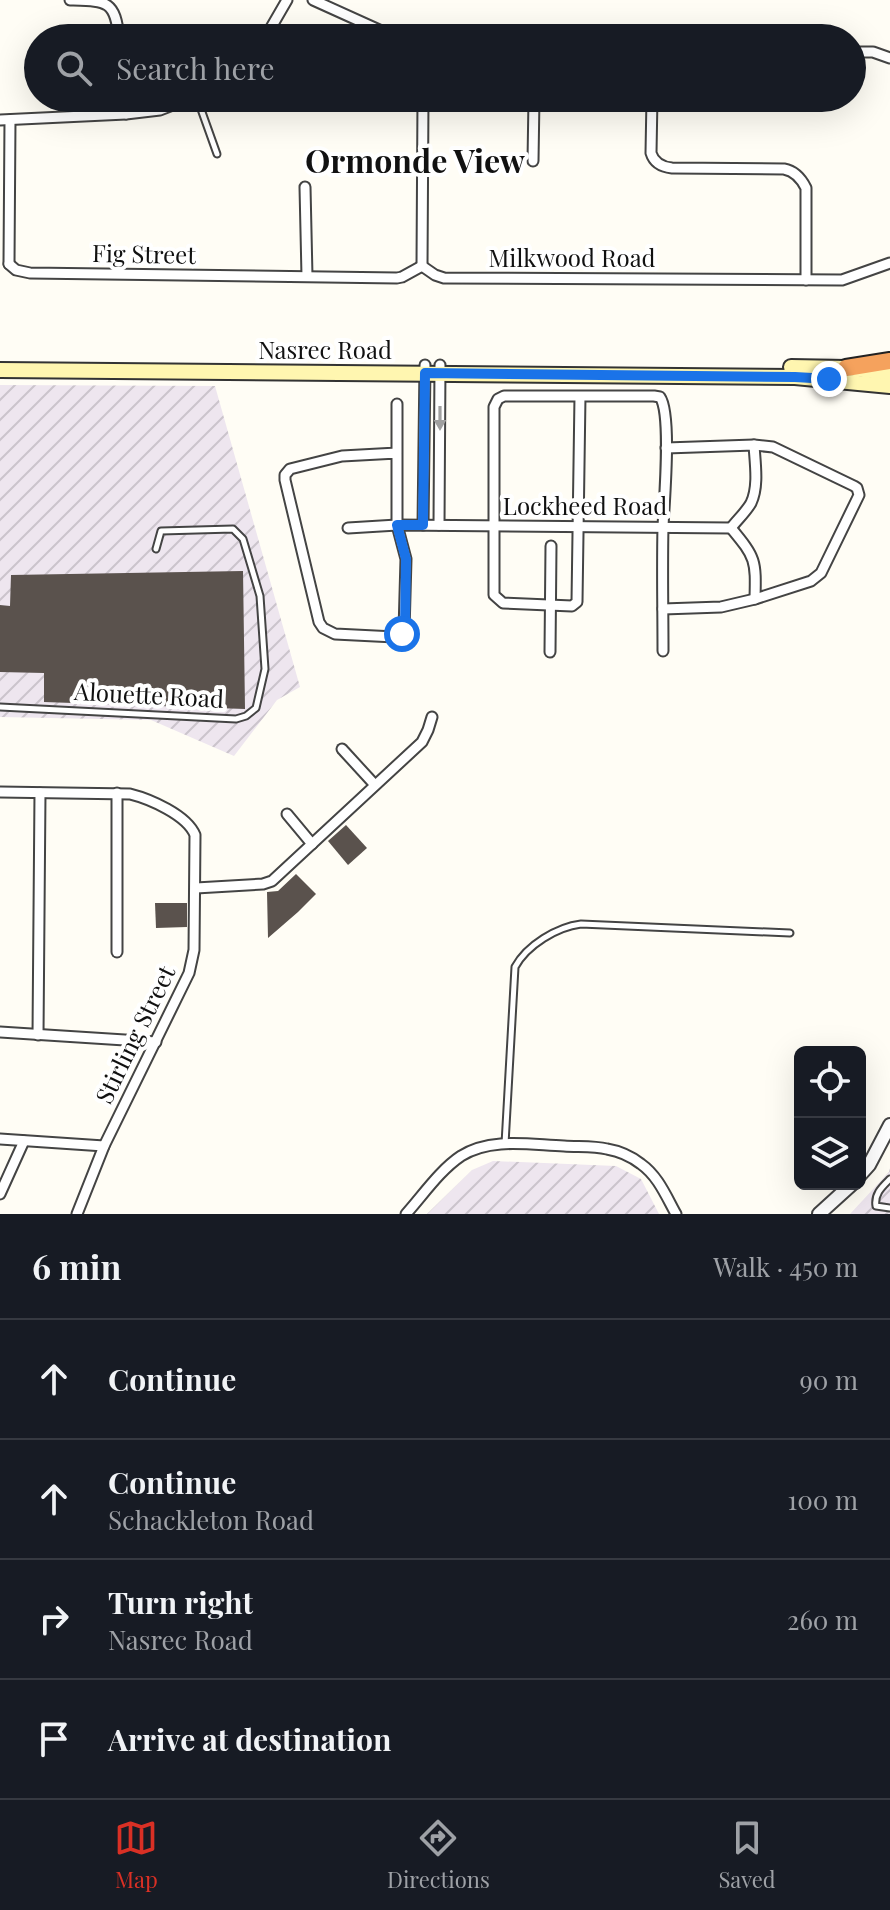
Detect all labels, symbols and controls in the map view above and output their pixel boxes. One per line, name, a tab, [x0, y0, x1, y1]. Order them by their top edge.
search box	[24, 24, 866, 112]
icon: search	[52, 46, 96, 90]
text: Search here	[116, 48, 275, 88]
district label: Ormonde View	[305, 138, 526, 181]
street label: Fig Street	[92, 236, 197, 270]
street label: Milkwood Road	[488, 241, 656, 273]
street label: Nasrec Road	[258, 333, 392, 365]
route end	[811, 361, 847, 397]
one-way arrow	[434, 406, 446, 431]
street label: Lockheed Road	[503, 489, 667, 521]
route start	[384, 616, 420, 652]
street label: Alouette Road	[72, 674, 225, 714]
street label: Stirling Street	[87, 959, 182, 1108]
map controls	[794, 1046, 866, 1190]
button: locate	[794, 1046, 866, 1118]
button: layers	[794, 1118, 866, 1190]
text: 6 min	[32, 1243, 121, 1289]
text: Walk · 450 m	[713, 1249, 858, 1284]
icon: ahead	[32, 1357, 76, 1401]
text: Continue	[108, 1359, 236, 1399]
text: 90 m	[800, 1362, 858, 1397]
text: Continue	[108, 1462, 236, 1502]
icon: ahead	[32, 1477, 76, 1521]
text: 100 m	[788, 1482, 858, 1517]
text: Schackleton Road	[108, 1502, 314, 1537]
text: Turn right	[108, 1582, 253, 1622]
icon: right	[32, 1597, 76, 1641]
text: 260 m	[787, 1602, 858, 1637]
text: Nasrec Road	[108, 1622, 253, 1657]
icon: arrive	[32, 1717, 76, 1761]
text: Arrive at destination	[108, 1719, 391, 1759]
tab: Map	[114, 1816, 158, 1894]
tab: Directions	[387, 1816, 490, 1894]
tab: Saved	[718, 1816, 776, 1894]

